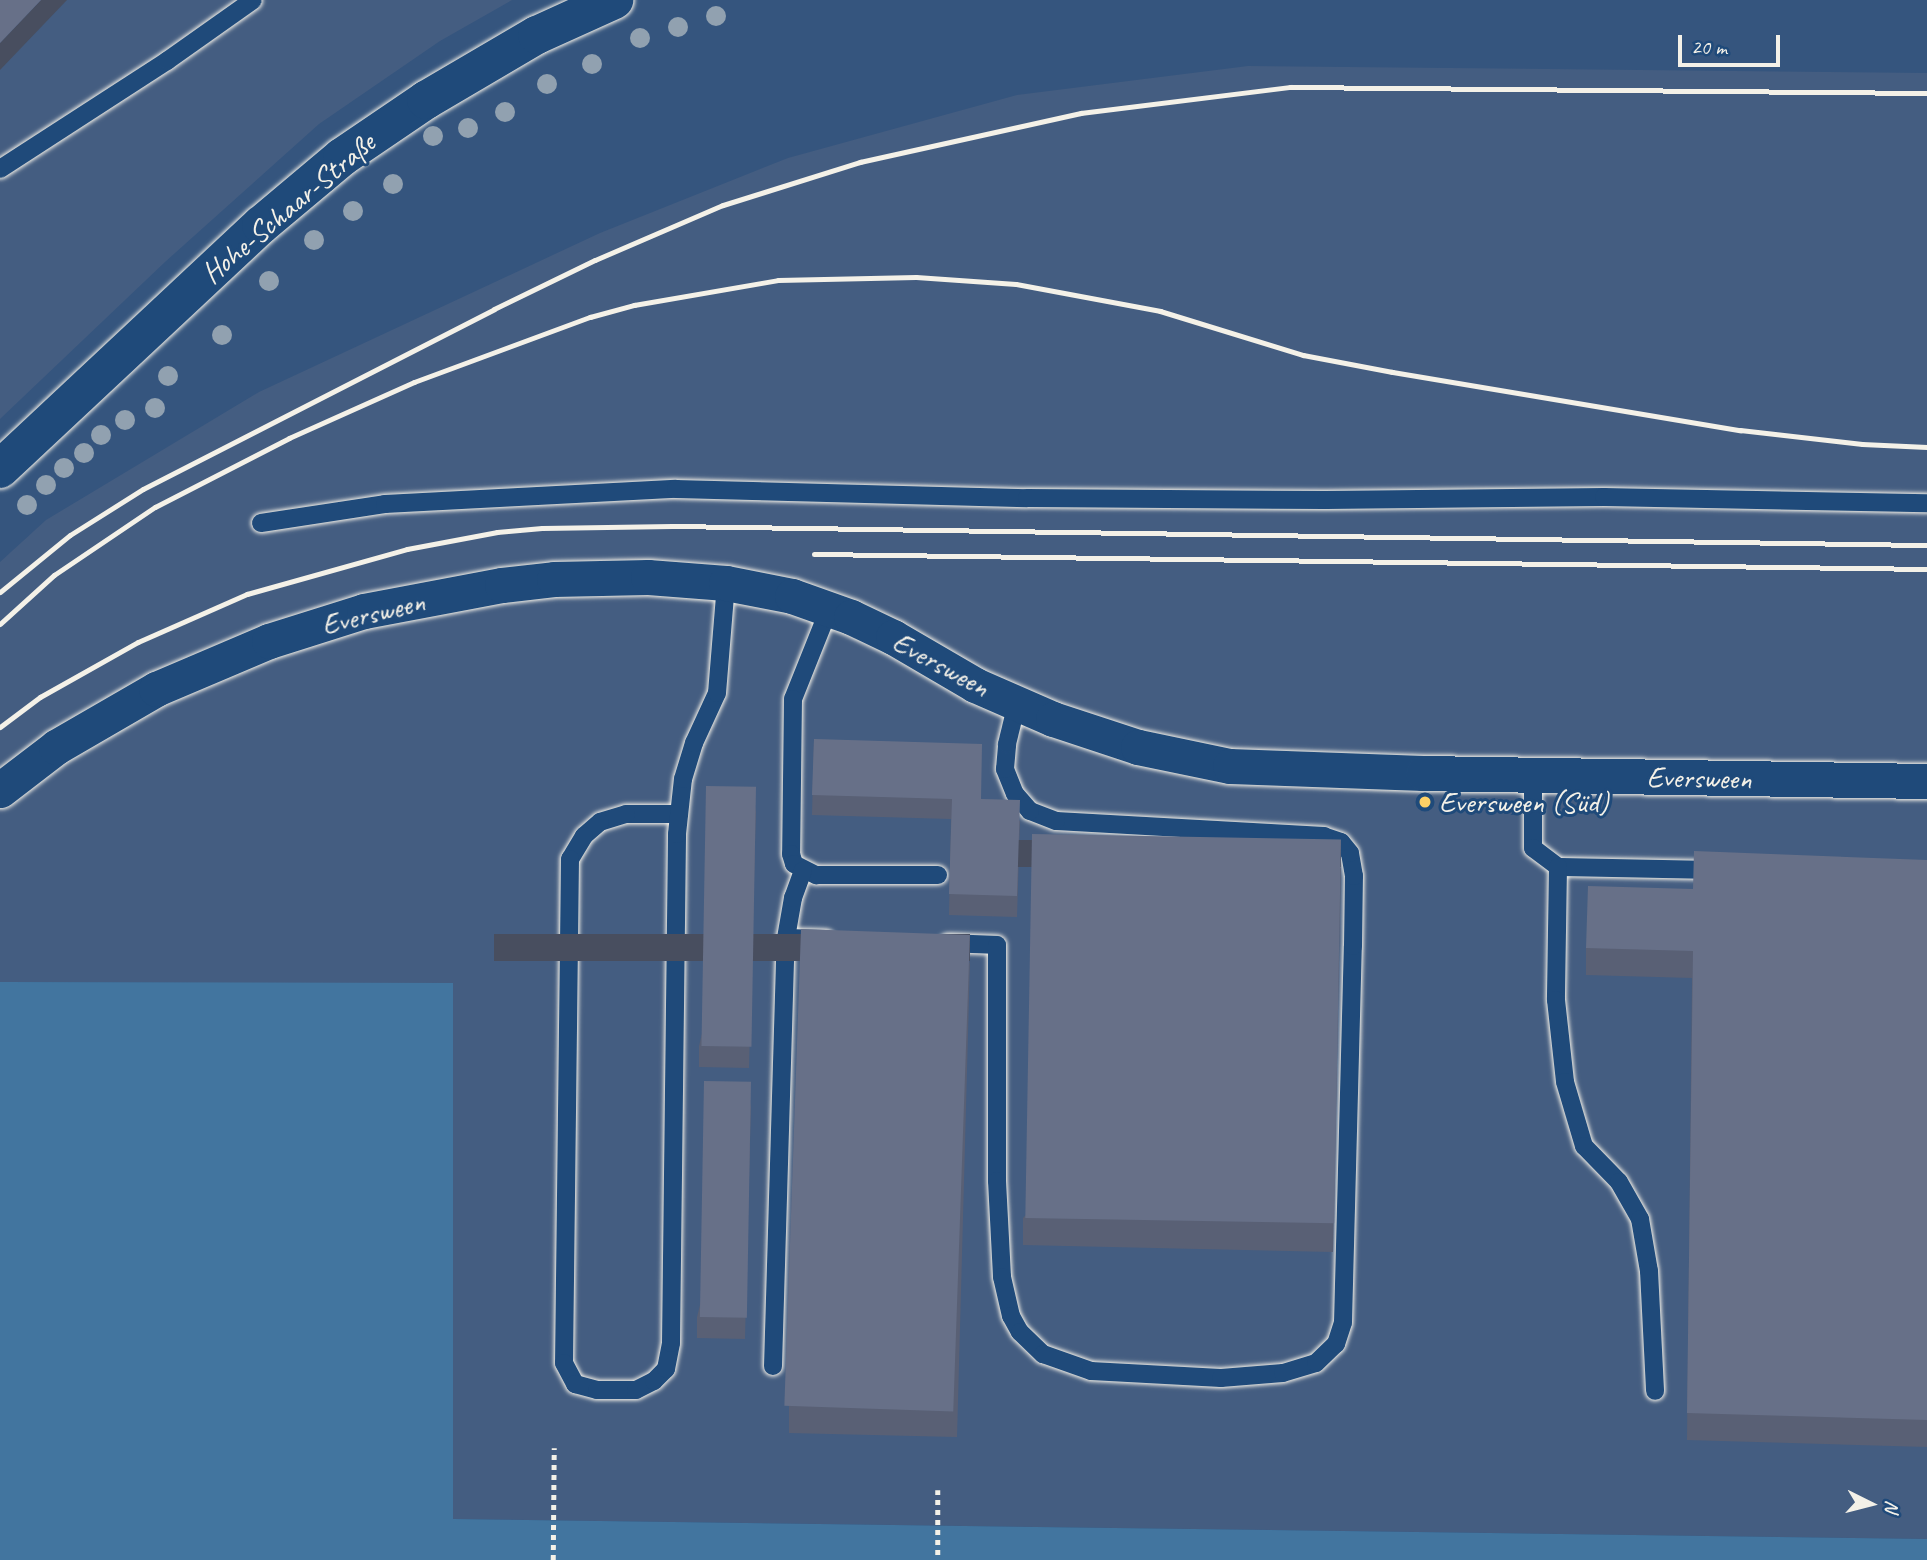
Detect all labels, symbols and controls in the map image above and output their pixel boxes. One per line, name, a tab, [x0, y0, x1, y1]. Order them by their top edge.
scale bar	[1682, 21, 1784, 65]
text: 20 m	[1691, 34, 1727, 60]
street label: Hohe-Schaar-Straße	[194, 125, 382, 291]
street label: Eversween	[318, 583, 428, 643]
street label: Eversween	[886, 624, 996, 704]
street label: Eversween	[1646, 759, 1752, 797]
place label: Eversween (Süd)	[1439, 784, 1608, 820]
marker: Eversween (Süd)	[1417, 794, 1433, 810]
north arrow	[1836, 1469, 1906, 1539]
text: N	[1879, 1499, 1904, 1513]

